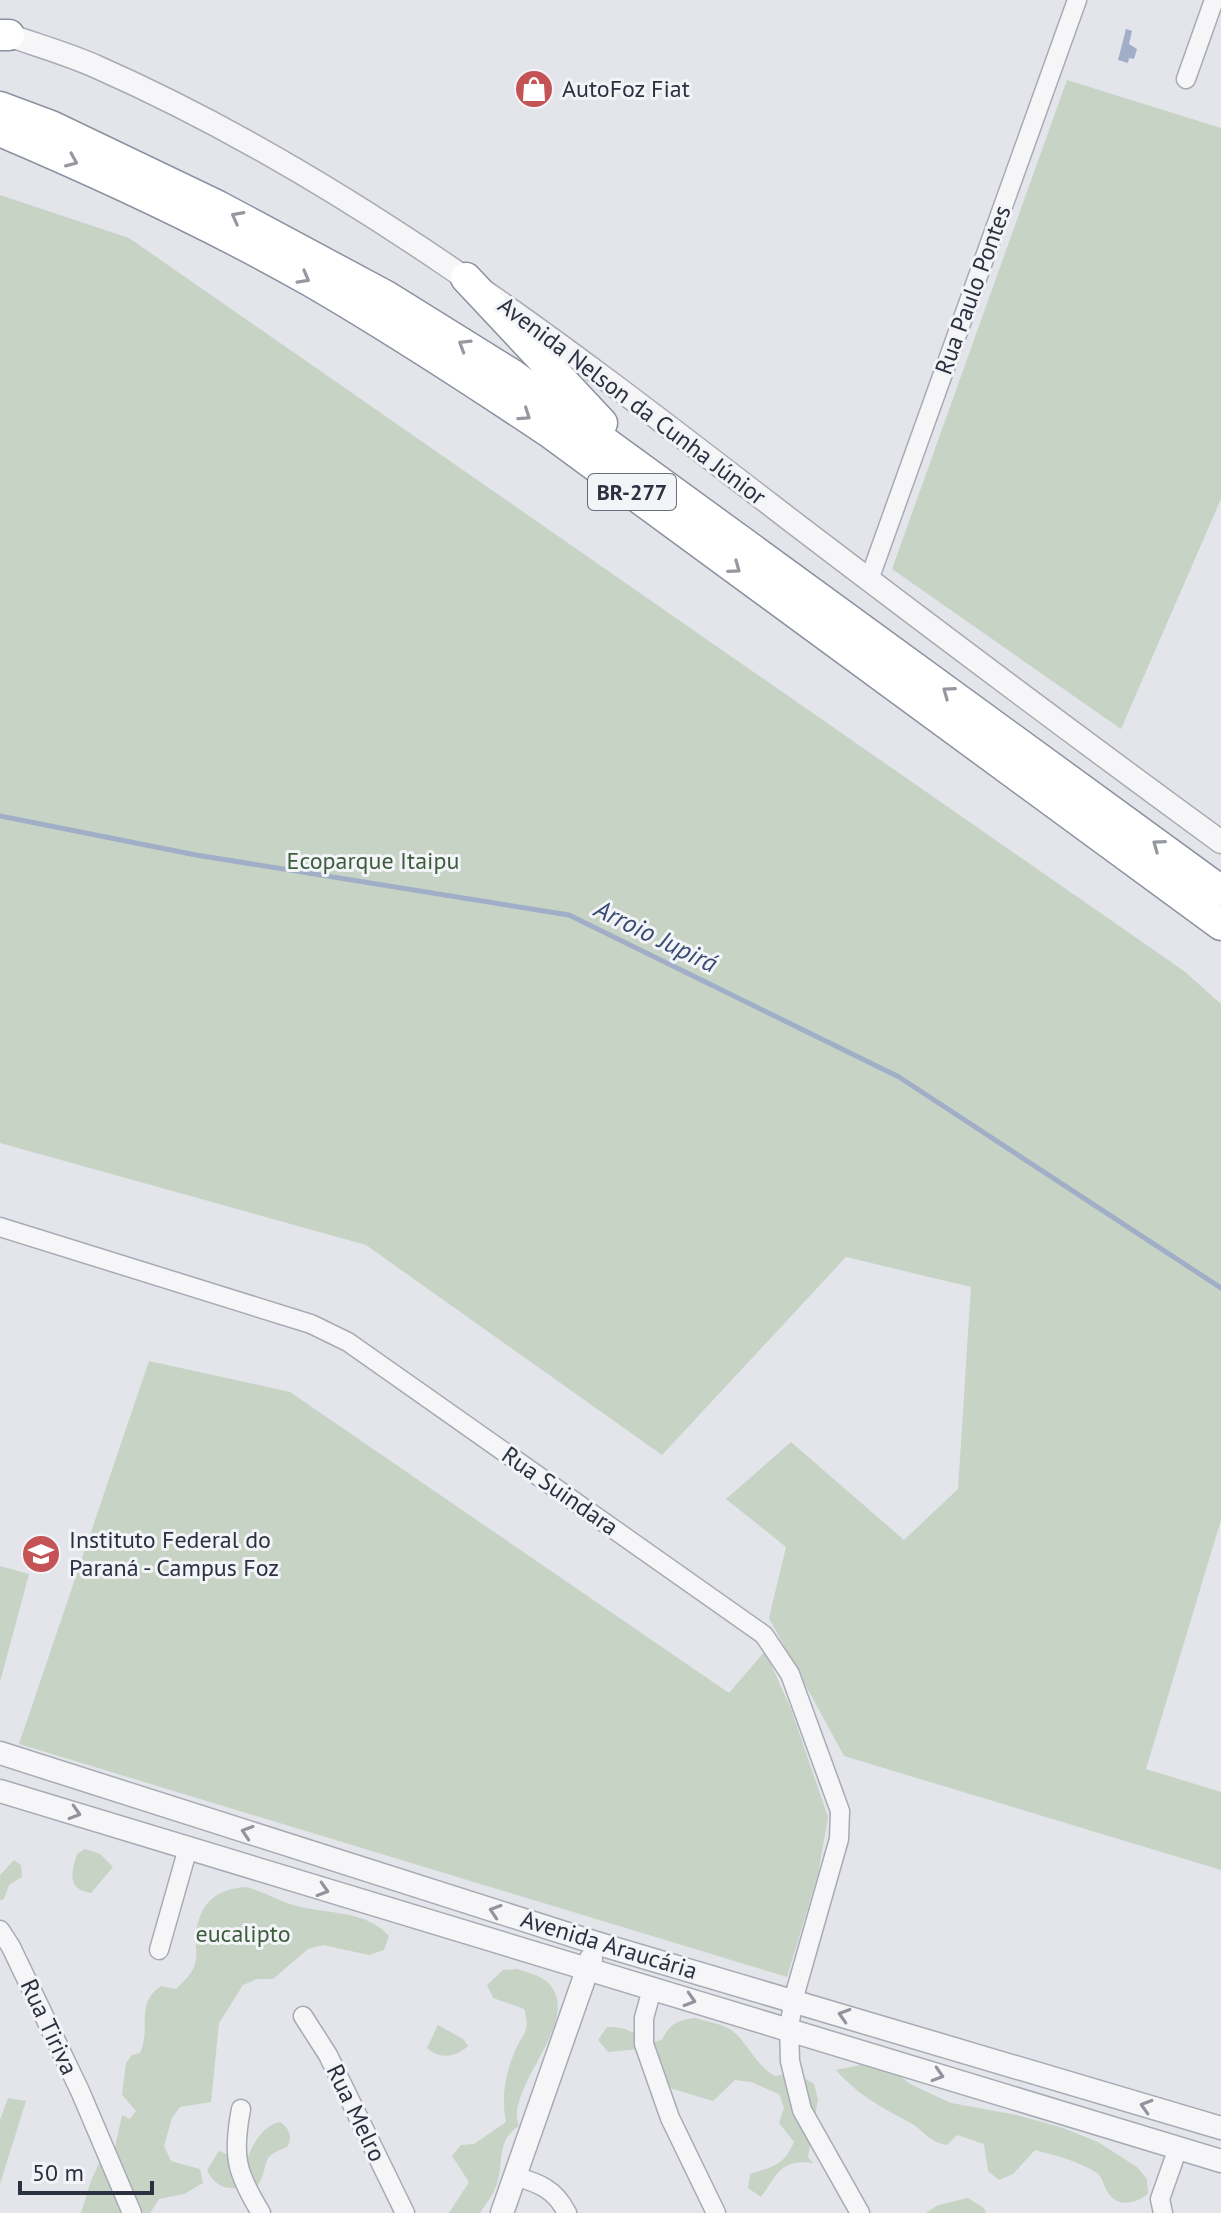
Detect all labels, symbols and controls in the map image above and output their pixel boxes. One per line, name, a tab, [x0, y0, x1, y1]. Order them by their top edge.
shop icon: AutoFoz Fiat	[513, 68, 555, 110]
place label: AutoFoz Fiat	[562, 73, 690, 104]
one-way arrow	[64, 152, 78, 168]
street label: Rua Paulo Pontes	[928, 201, 1017, 379]
one-way arrow	[231, 211, 246, 226]
one-way arrow	[295, 268, 310, 284]
street label: Avenida Nelson da Cunha Júnior	[492, 290, 773, 512]
one-way arrow	[458, 339, 473, 354]
one-way arrow	[516, 405, 530, 420]
road number: BR-277	[588, 474, 676, 510]
one-way arrow	[726, 558, 741, 573]
one-way arrow	[942, 687, 957, 702]
one-way arrow	[1152, 841, 1167, 855]
park label: Ecoparque Itaipu	[287, 845, 459, 876]
water label: Arroio Jupirá	[588, 891, 723, 980]
street label: Rua Suindara	[496, 1439, 625, 1542]
place label: Instituto Federal do Paraná - Campus Foz	[69, 1524, 279, 1583]
school or university icon: Instituto Federal do Paraná - Campus Foz	[20, 1533, 62, 1575]
one-way arrow	[67, 1804, 81, 1820]
one-way arrow	[241, 1825, 255, 1841]
one-way arrow	[316, 1881, 329, 1897]
street label: Avenida Araucária	[517, 1903, 701, 1986]
one-way arrow	[489, 1904, 503, 1920]
park label: eucalipto	[195, 1918, 291, 1949]
street label: Rua Tiriva	[14, 1974, 85, 2080]
one-way arrow	[682, 1991, 696, 2007]
one-way arrow	[837, 2008, 851, 2024]
street label: Rua Melro	[320, 2059, 393, 2167]
one-way arrow	[931, 2066, 945, 2082]
one-way arrow	[1140, 2099, 1154, 2115]
scale bar	[20, 2145, 152, 2195]
text: 50 m	[32, 2157, 84, 2188]

